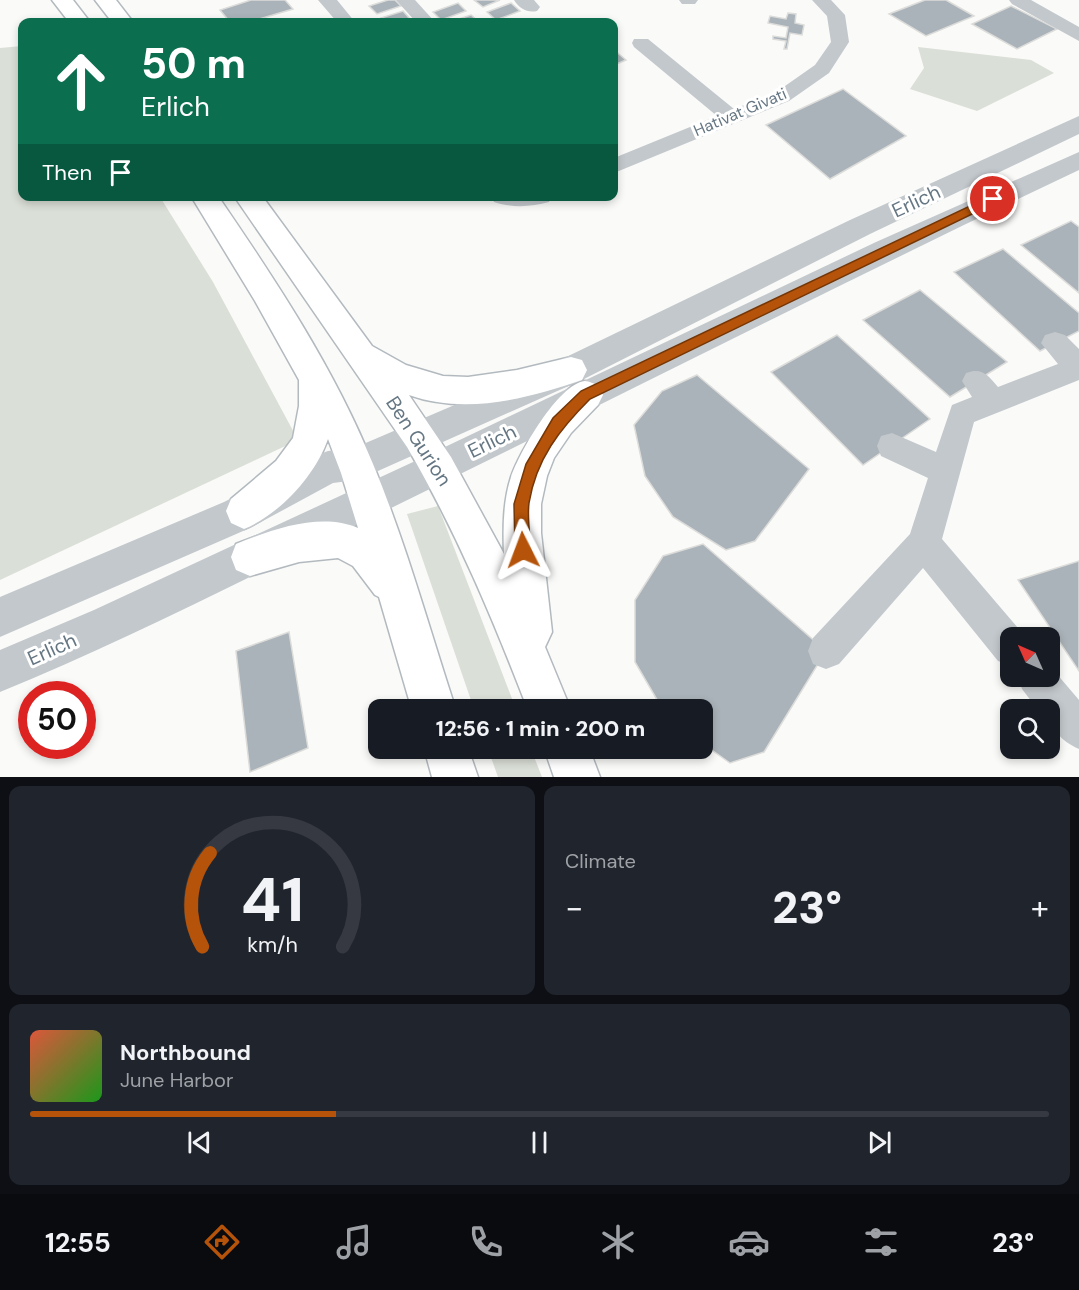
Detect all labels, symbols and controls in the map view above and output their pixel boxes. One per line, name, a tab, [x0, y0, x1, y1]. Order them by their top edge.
text: 50 m	[141, 36, 246, 91]
icon: ahead	[42, 42, 120, 120]
street label: Hativat Givati	[690, 83, 790, 141]
text: Erlich	[141, 89, 210, 124]
icon: arrive	[104, 156, 137, 189]
text: Then	[42, 158, 92, 187]
pin	[967, 173, 1018, 224]
street label: Erlich	[887, 178, 945, 224]
icon: arrive	[976, 182, 1009, 215]
street label: Ben Gurion	[380, 391, 458, 491]
street label: Erlich	[463, 418, 521, 464]
position arrow	[491, 518, 555, 582]
street label: Erlich	[23, 627, 81, 671]
north arrow	[1000, 627, 1060, 687]
map controls	[1000, 627, 1060, 759]
speed limit sign: 50	[18, 681, 96, 759]
button: search	[1000, 699, 1060, 759]
text: 12:56 · 1 min · 200 m	[436, 714, 645, 743]
text: Climate	[565, 848, 636, 874]
text: 41	[240, 859, 304, 940]
text: 23°	[772, 878, 842, 937]
text: −	[565, 886, 583, 929]
text: +	[1031, 886, 1049, 929]
text: km/h	[247, 932, 297, 960]
text: Northbound	[120, 1038, 251, 1067]
text: June Harbor	[120, 1067, 233, 1093]
icon: previous	[183, 1126, 216, 1159]
icon: pause	[523, 1126, 556, 1159]
icon: next	[863, 1126, 896, 1159]
icon: directions	[201, 1221, 243, 1263]
icon: music	[333, 1221, 375, 1263]
icon: phone	[465, 1221, 507, 1263]
icon: climate	[597, 1221, 639, 1263]
icon: car	[728, 1221, 770, 1263]
icon: filters	[860, 1221, 902, 1263]
text: 12:55	[45, 1225, 111, 1260]
text: 23°	[992, 1225, 1034, 1260]

